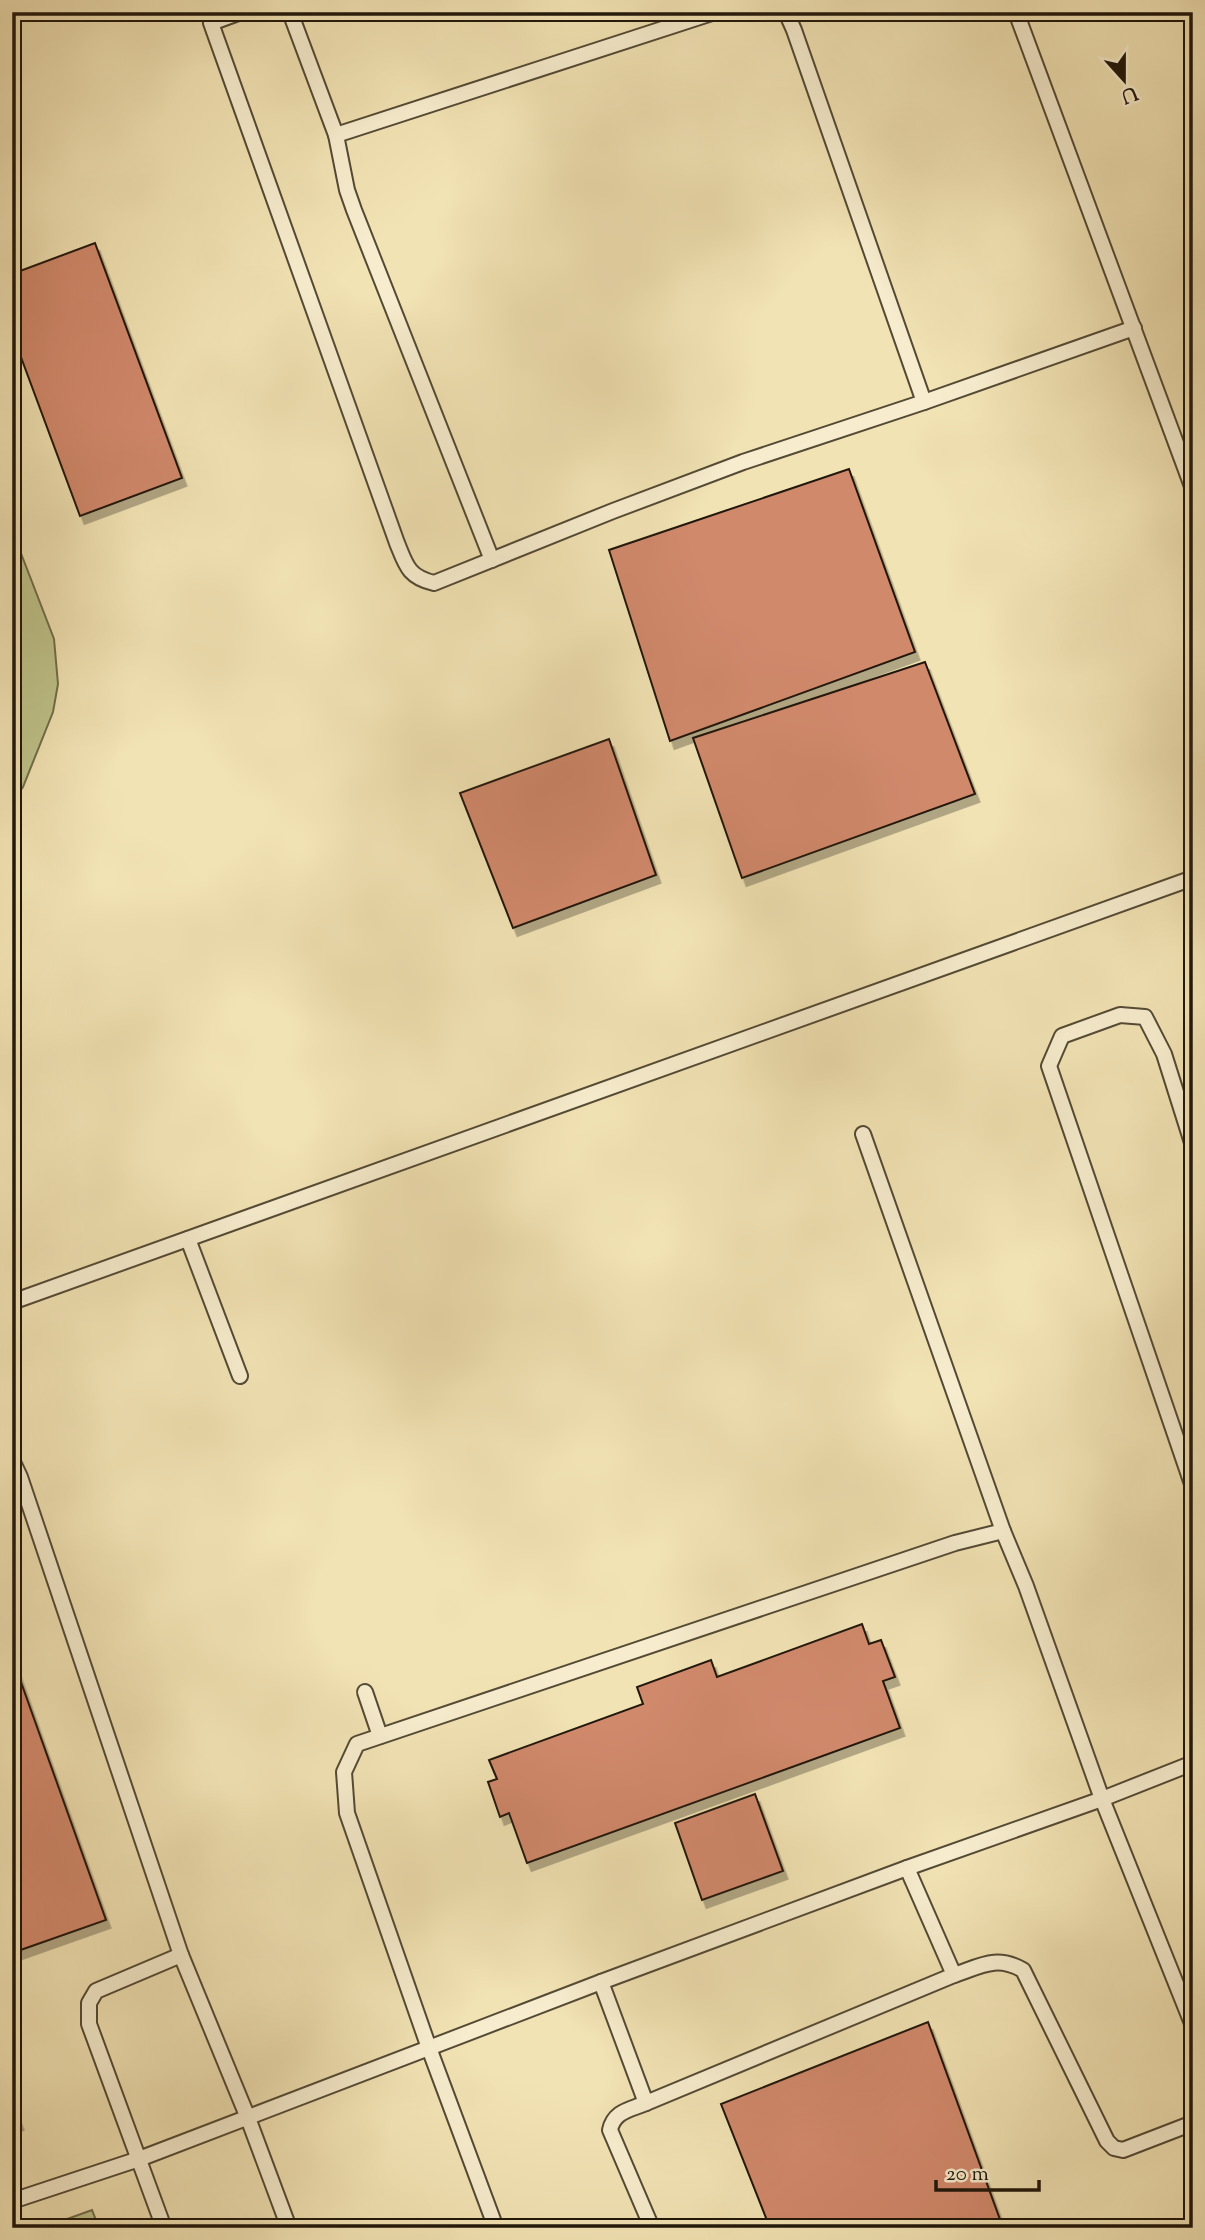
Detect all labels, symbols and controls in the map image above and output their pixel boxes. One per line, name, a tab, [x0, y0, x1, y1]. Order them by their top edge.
north arrow	[1090, 46, 1160, 116]
text: U	[1117, 78, 1141, 109]
scale bar	[936, 2149, 1039, 2193]
text: 20 m	[946, 2160, 989, 2190]

